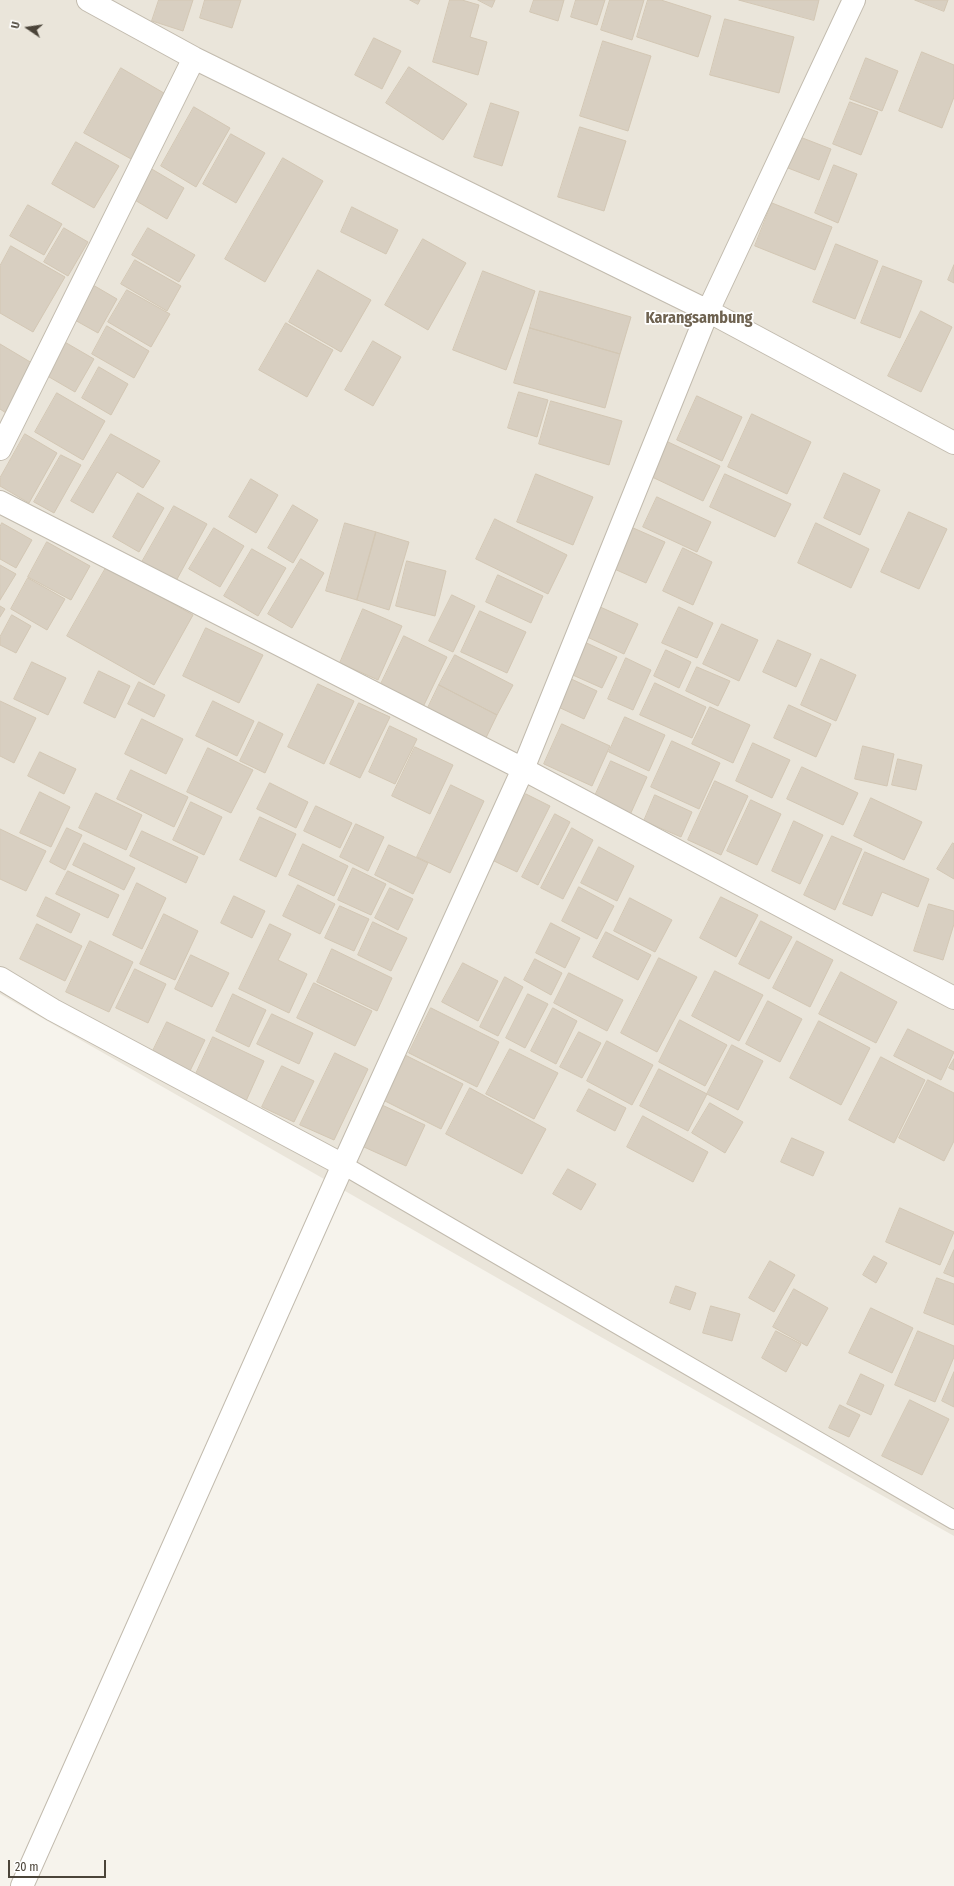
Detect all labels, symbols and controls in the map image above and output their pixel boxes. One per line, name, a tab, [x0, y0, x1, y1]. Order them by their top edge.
north arrow	[8, 8, 48, 48]
text: U	[9, 21, 23, 30]
district label: Karangsambung	[645, 309, 753, 329]
scale bar	[10, 1852, 108, 1878]
text: 20 m	[15, 1860, 39, 1874]

